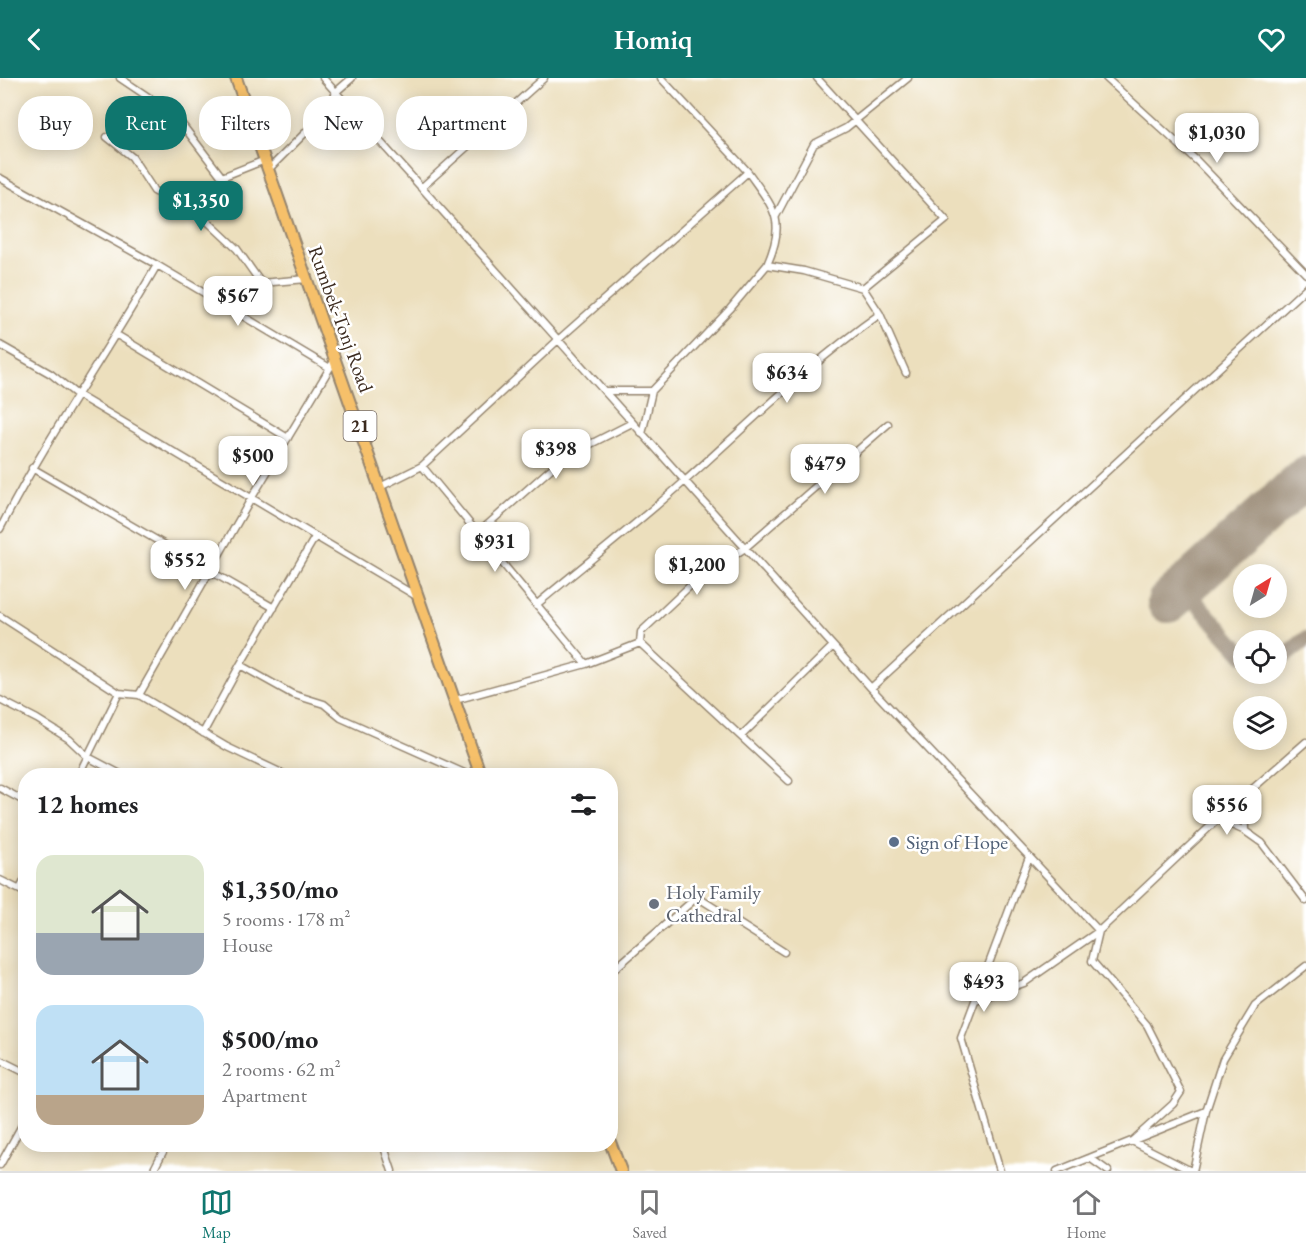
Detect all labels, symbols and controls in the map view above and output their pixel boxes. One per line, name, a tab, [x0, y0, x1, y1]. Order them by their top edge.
text: Homiq	[614, 22, 692, 57]
icon: back	[18, 23, 51, 56]
icon: heart	[1255, 23, 1288, 56]
chip: Buy	[18, 96, 93, 150]
chip: Rent	[105, 96, 187, 150]
chip: Filters	[199, 96, 291, 150]
chip: New	[303, 96, 384, 150]
chip: Apartment	[396, 96, 527, 150]
pin: $1,030	[1168, 113, 1266, 164]
text: $1,030	[1189, 119, 1245, 145]
pin: $1,350	[152, 181, 250, 232]
text: $1,350	[173, 187, 229, 213]
street label: Rumbek-Tonj Road	[302, 242, 380, 397]
pin: $567	[202, 276, 274, 327]
text: $567	[218, 282, 258, 308]
pin: $634	[751, 353, 823, 404]
text: $634	[767, 359, 807, 385]
road number: 21	[344, 411, 376, 441]
pin: $398	[520, 429, 592, 480]
text: $398	[536, 435, 576, 461]
pin: $500	[217, 436, 289, 487]
text: $500	[233, 442, 273, 468]
pin: $479	[789, 444, 861, 495]
text: $479	[805, 450, 845, 476]
pin: $931	[459, 522, 531, 573]
text: $931	[475, 528, 515, 554]
pin: $552	[149, 540, 221, 591]
pin: $1,200	[648, 545, 746, 596]
text: $552	[165, 546, 205, 572]
text: $1,200	[669, 551, 725, 577]
north arrow	[1233, 564, 1287, 618]
map controls	[1233, 564, 1287, 750]
button: locate	[1233, 630, 1287, 684]
button: layers	[1233, 696, 1287, 750]
pin: $556	[1191, 785, 1263, 836]
text: 12 homes	[36, 787, 138, 821]
icon: filters	[567, 788, 600, 821]
text: $556	[1207, 791, 1247, 817]
place label: Sign of Hope	[906, 829, 1008, 855]
marker: Sign of Hope	[887, 835, 901, 849]
text: $1,350/mo	[222, 872, 338, 906]
icon: home	[84, 879, 156, 951]
place label: Holy Family Cathedral	[666, 879, 761, 928]
marker: Holy Family Cathedral	[647, 897, 661, 911]
text: 5 rooms · 178 m²	[222, 906, 350, 932]
text: House	[222, 932, 273, 958]
pin: $493	[948, 962, 1020, 1013]
text: $493	[964, 968, 1004, 994]
text: $500/mo	[222, 1022, 318, 1056]
icon: home	[84, 1029, 156, 1101]
text: 2 rooms · 62 m²	[222, 1056, 341, 1082]
text: Apartment	[222, 1082, 307, 1108]
tab: Map	[200, 1186, 233, 1243]
tab: Saved	[633, 1186, 667, 1243]
tab: Home	[1067, 1186, 1106, 1243]

